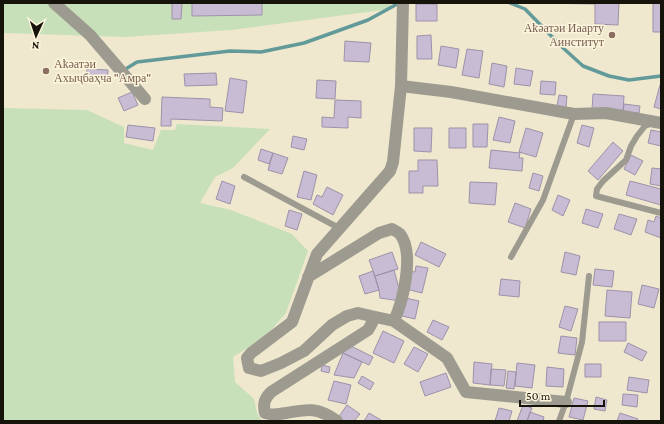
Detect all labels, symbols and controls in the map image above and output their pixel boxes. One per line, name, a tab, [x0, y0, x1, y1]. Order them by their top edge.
north arrow	[16, 16, 56, 56]
place label: Аҟәатәи Иаарту Аинститут	[524, 21, 605, 49]
marker: Аҟәатәи Иаарту Аинститут	[607, 30, 617, 40]
text: N	[31, 40, 40, 52]
place label: Аҟәатәи Ахыҷбаҳча "Амра"	[54, 57, 151, 85]
marker: Аҟәатәи Ахыҷбаҳча "Амра"	[41, 66, 51, 76]
scale bar	[520, 382, 604, 408]
text: 50 m	[526, 389, 551, 403]

